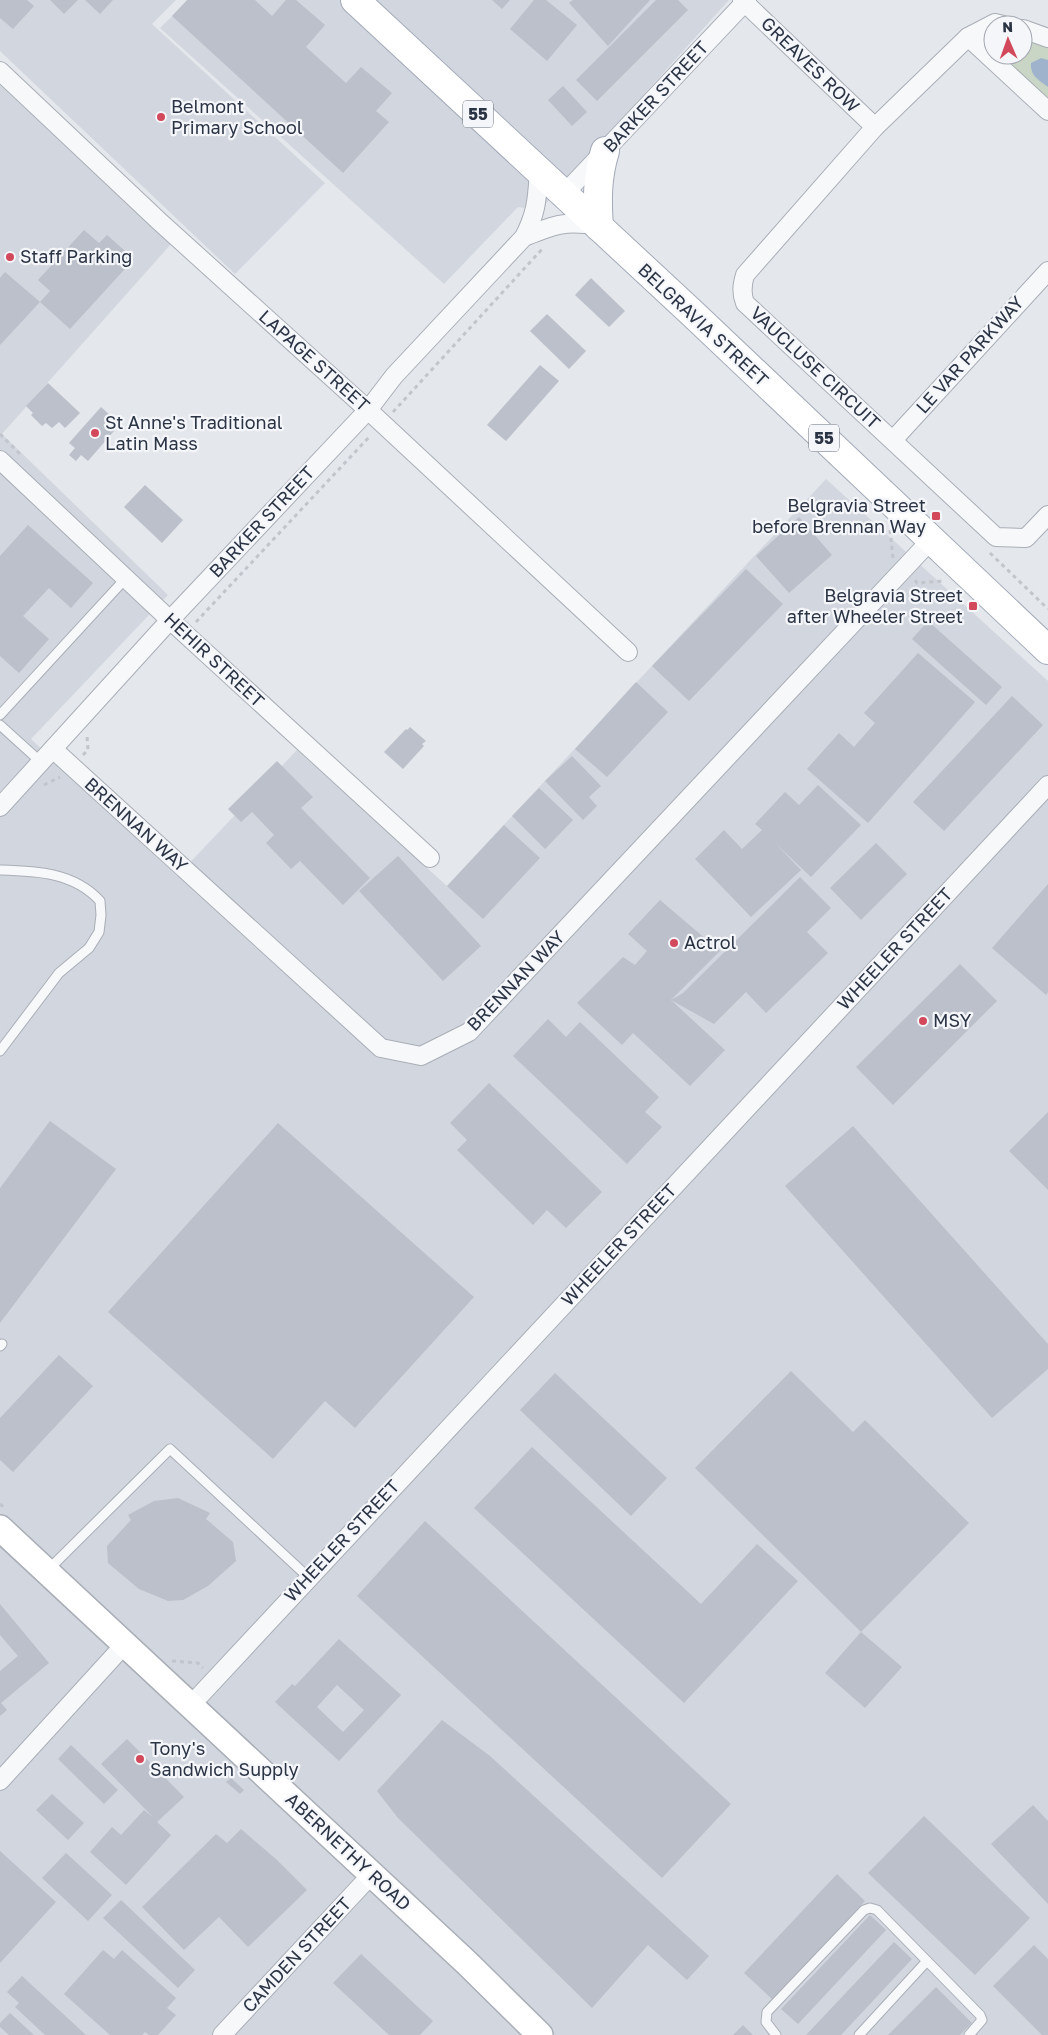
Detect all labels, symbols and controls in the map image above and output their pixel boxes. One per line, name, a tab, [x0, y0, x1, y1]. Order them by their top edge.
street label: GREAVES ROW	[757, 12, 864, 117]
north arrow	[983, 15, 1033, 65]
text: N	[1002, 18, 1013, 35]
street label: BARKER STREET	[598, 36, 712, 157]
place label: Belmont Primary School	[171, 95, 303, 138]
road number: 55	[463, 100, 493, 128]
marker: Belmont Primary School	[155, 111, 167, 123]
place label: Staff Parking	[20, 245, 132, 267]
marker: Staff Parking	[4, 251, 16, 263]
street label: BELGRAVIA STREET	[634, 258, 773, 390]
street label: LE VAR PARKWAY	[911, 291, 1028, 418]
street label: VAUCLUSE CIRCUIT	[746, 301, 885, 433]
street label: LAPAGE STREET	[255, 305, 374, 416]
place label: St Anne's Traditional Latin Mass	[105, 411, 283, 454]
road number: 55	[809, 424, 839, 452]
marker: St Anne's Traditional Latin Mass	[89, 427, 101, 439]
street label: BARKER STREET	[204, 461, 318, 582]
place label: Belgravia Street before Brennan Way	[752, 494, 926, 537]
marker: Belgravia Street before Brennan Way	[930, 510, 942, 522]
place label: Belgravia Street after Wheeler Street	[787, 584, 963, 627]
marker: Belgravia Street after Wheeler Street	[967, 600, 979, 612]
street label: HEHIR STREET	[160, 607, 269, 711]
street label: BRENNAN WAY	[81, 772, 193, 877]
street label: WHEELER STREET	[832, 883, 957, 1014]
street label: BRENNAN WAY	[462, 925, 569, 1035]
place label: Actrol	[684, 931, 737, 953]
marker: Actrol	[668, 937, 680, 949]
place label: MSY	[933, 1009, 972, 1031]
marker: MSY	[917, 1015, 929, 1027]
street label: WHEELER STREET	[556, 1179, 681, 1310]
street label: WHEELER STREET	[279, 1475, 404, 1606]
place label: Tony's Sandwich Supply	[150, 1737, 299, 1780]
marker: Tony's Sandwich Supply	[134, 1753, 146, 1765]
street label: ABERNETHY ROAD	[282, 1788, 416, 1915]
street label: CAMDEN STREET	[237, 1892, 355, 2016]

